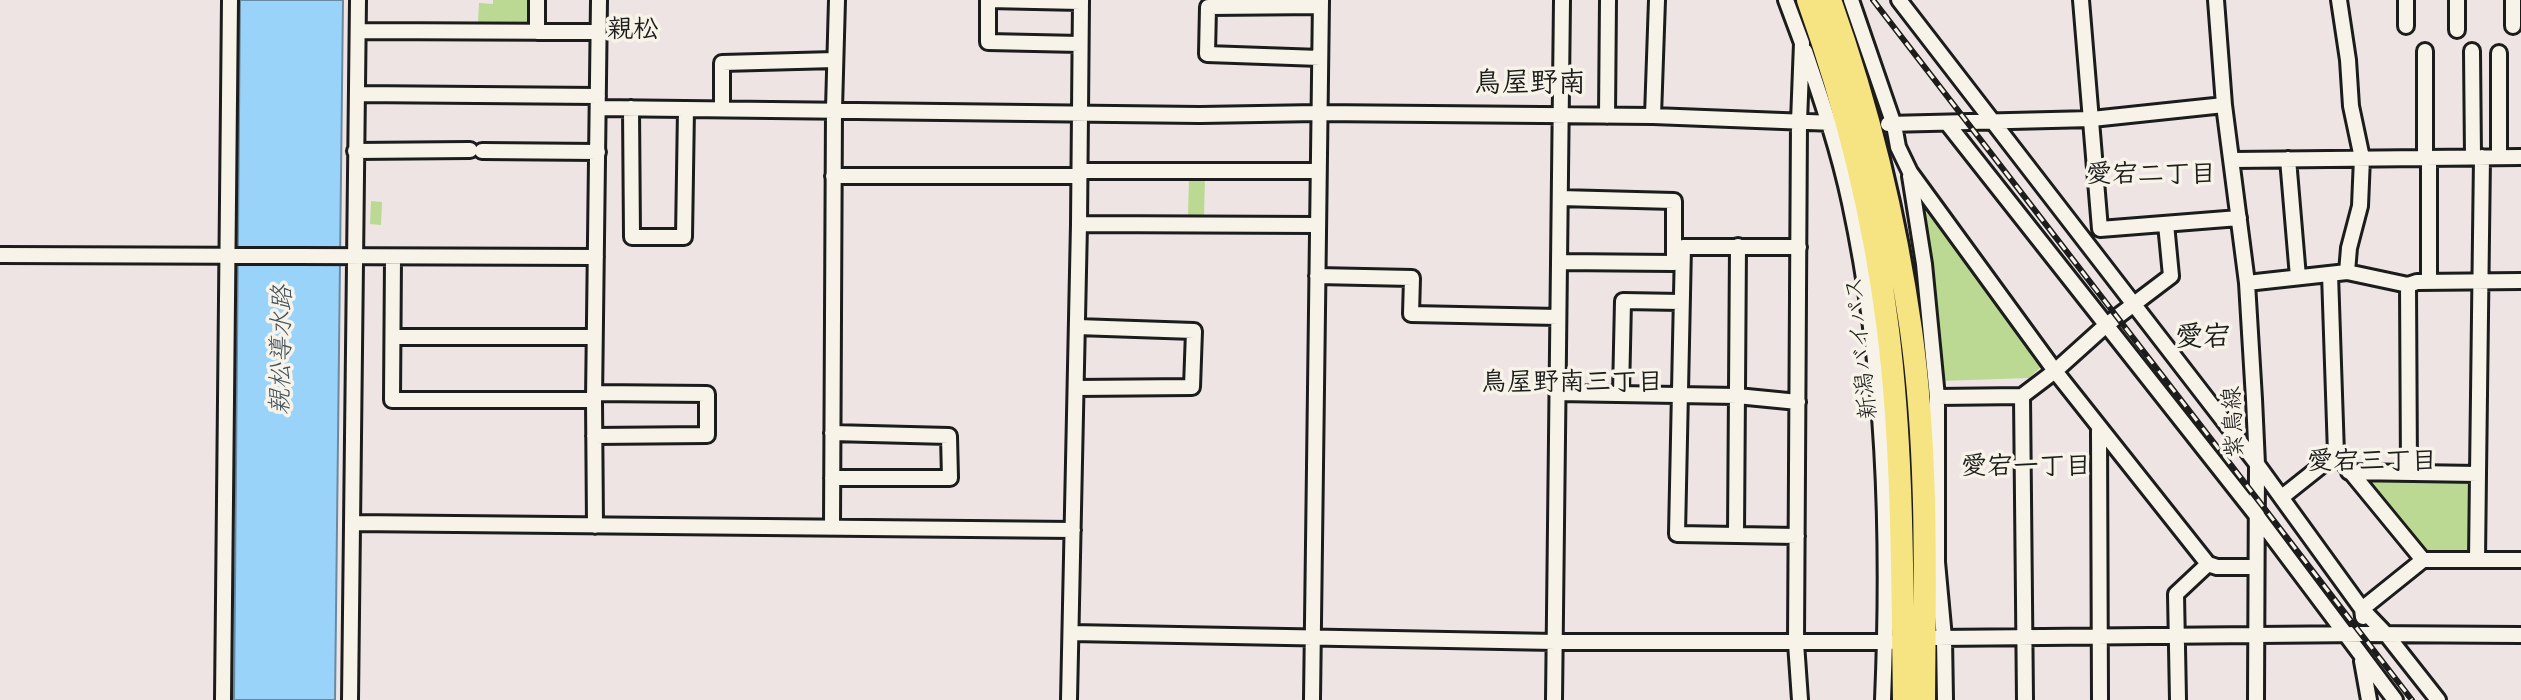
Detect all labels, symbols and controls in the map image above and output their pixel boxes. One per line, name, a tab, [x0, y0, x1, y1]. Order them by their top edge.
district label: 親松	[607, 13, 659, 45]
district label: 鳥屋野南	[1474, 65, 1586, 99]
district label: 愛宕二丁目	[2086, 158, 2216, 190]
street label: 新潟バイパス	[1839, 275, 1883, 421]
water label: 親松導水路	[264, 285, 298, 415]
district label: 愛宕	[2175, 319, 2231, 353]
district label: 鳥屋野南三丁目	[1481, 366, 1663, 398]
street label: 紫鳥線	[2217, 385, 2249, 459]
district label: 愛宕三丁目	[2307, 445, 2437, 477]
district label: 愛宕一丁目	[1961, 450, 2091, 482]

